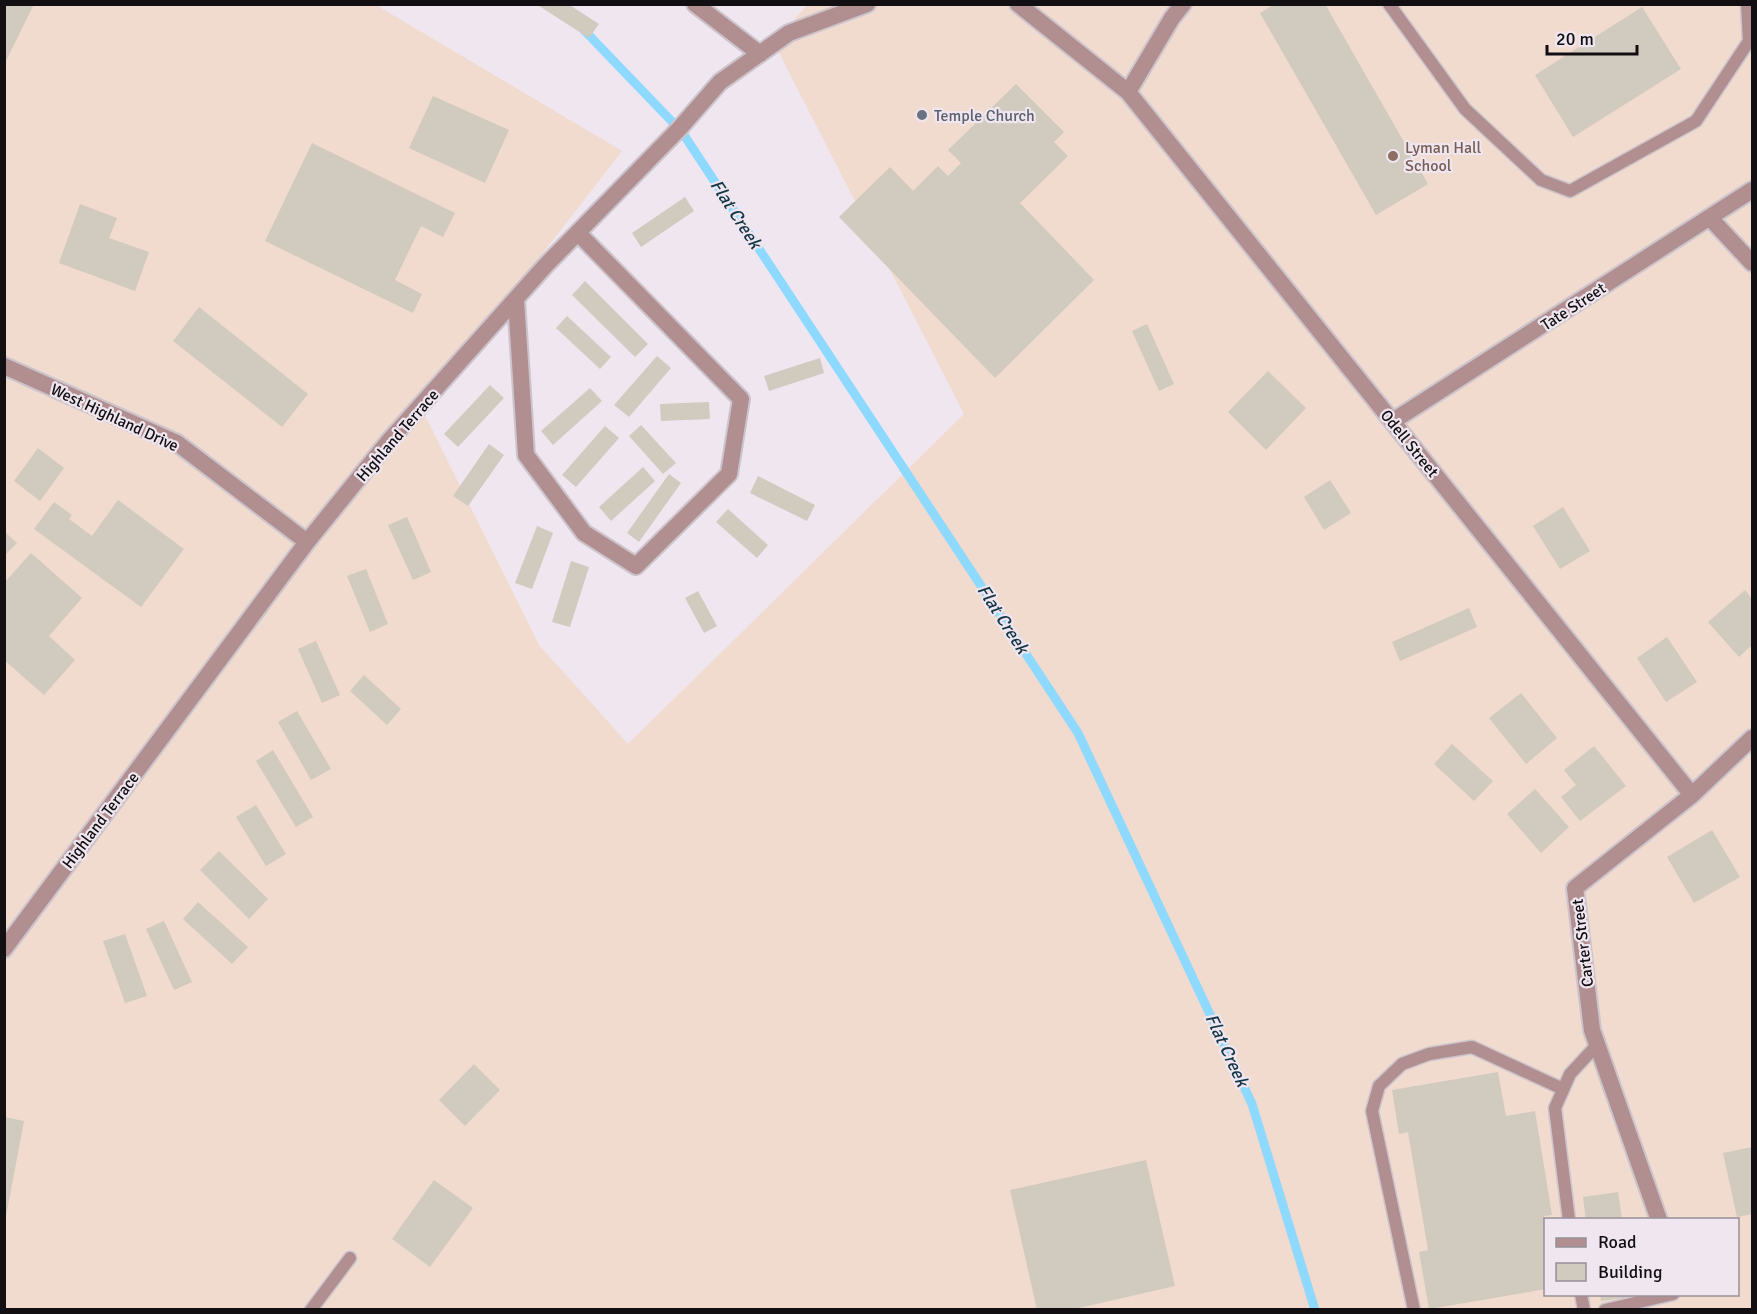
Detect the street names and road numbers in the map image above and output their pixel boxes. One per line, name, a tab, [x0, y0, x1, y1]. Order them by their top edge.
street label: Tate Street	[1537, 278, 1610, 335]
street label: West Highland Drive	[47, 380, 182, 456]
street label: Highland Terrace	[352, 385, 443, 486]
street label: Odell Street	[1376, 406, 1443, 482]
street label: Highland Terrace	[58, 768, 144, 873]
street label: Carter Street	[1568, 897, 1598, 988]

